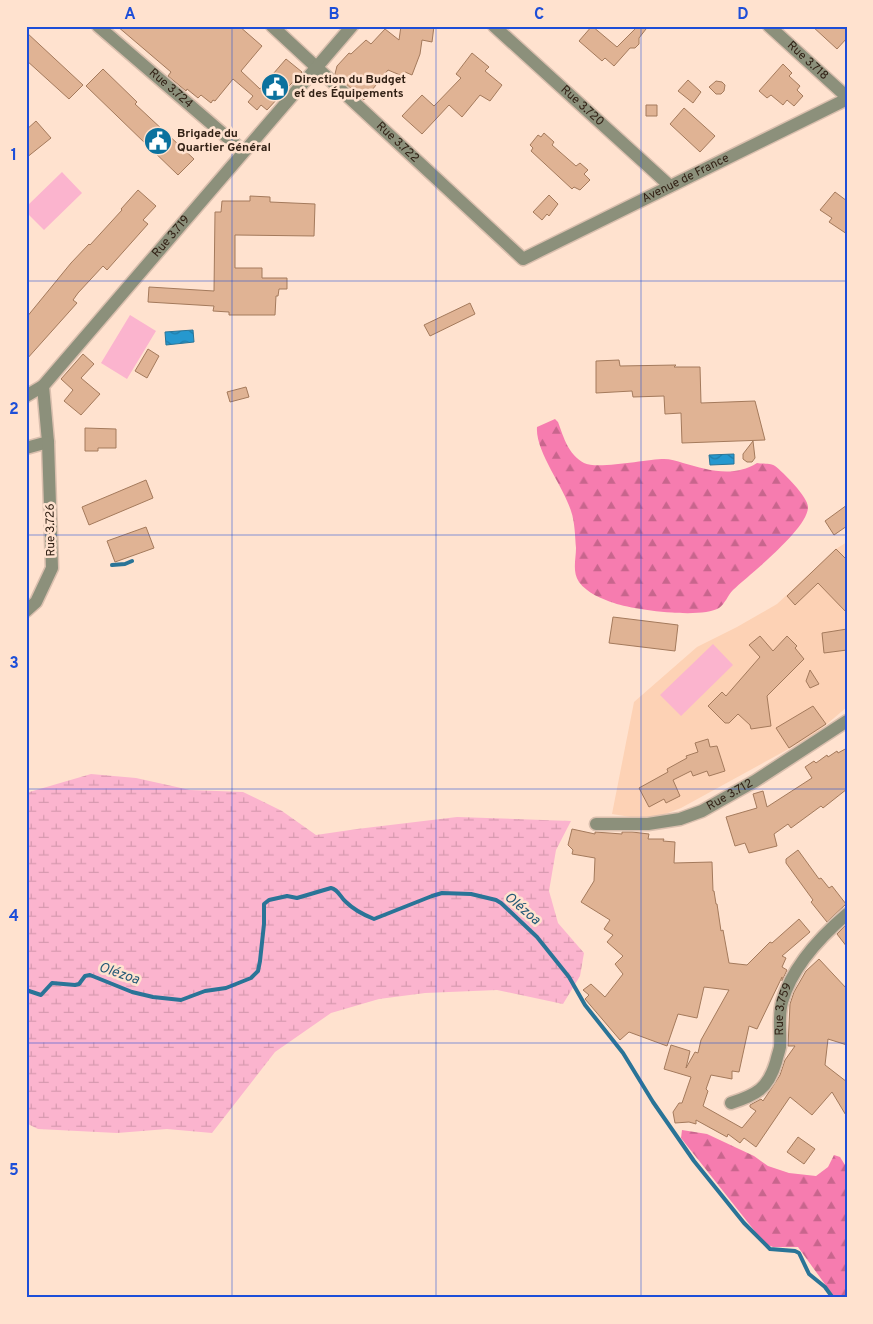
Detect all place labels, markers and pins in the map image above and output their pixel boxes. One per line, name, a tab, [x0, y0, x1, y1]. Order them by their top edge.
public building icon: Direction du Budget et des Équipements	[260, 72, 290, 102]
place label: Direction du Budget et des Équipements	[294, 72, 406, 102]
public building icon: Brigade du Quartier Général	[143, 126, 173, 156]
place label: Brigade du Quartier Général	[177, 126, 271, 156]

